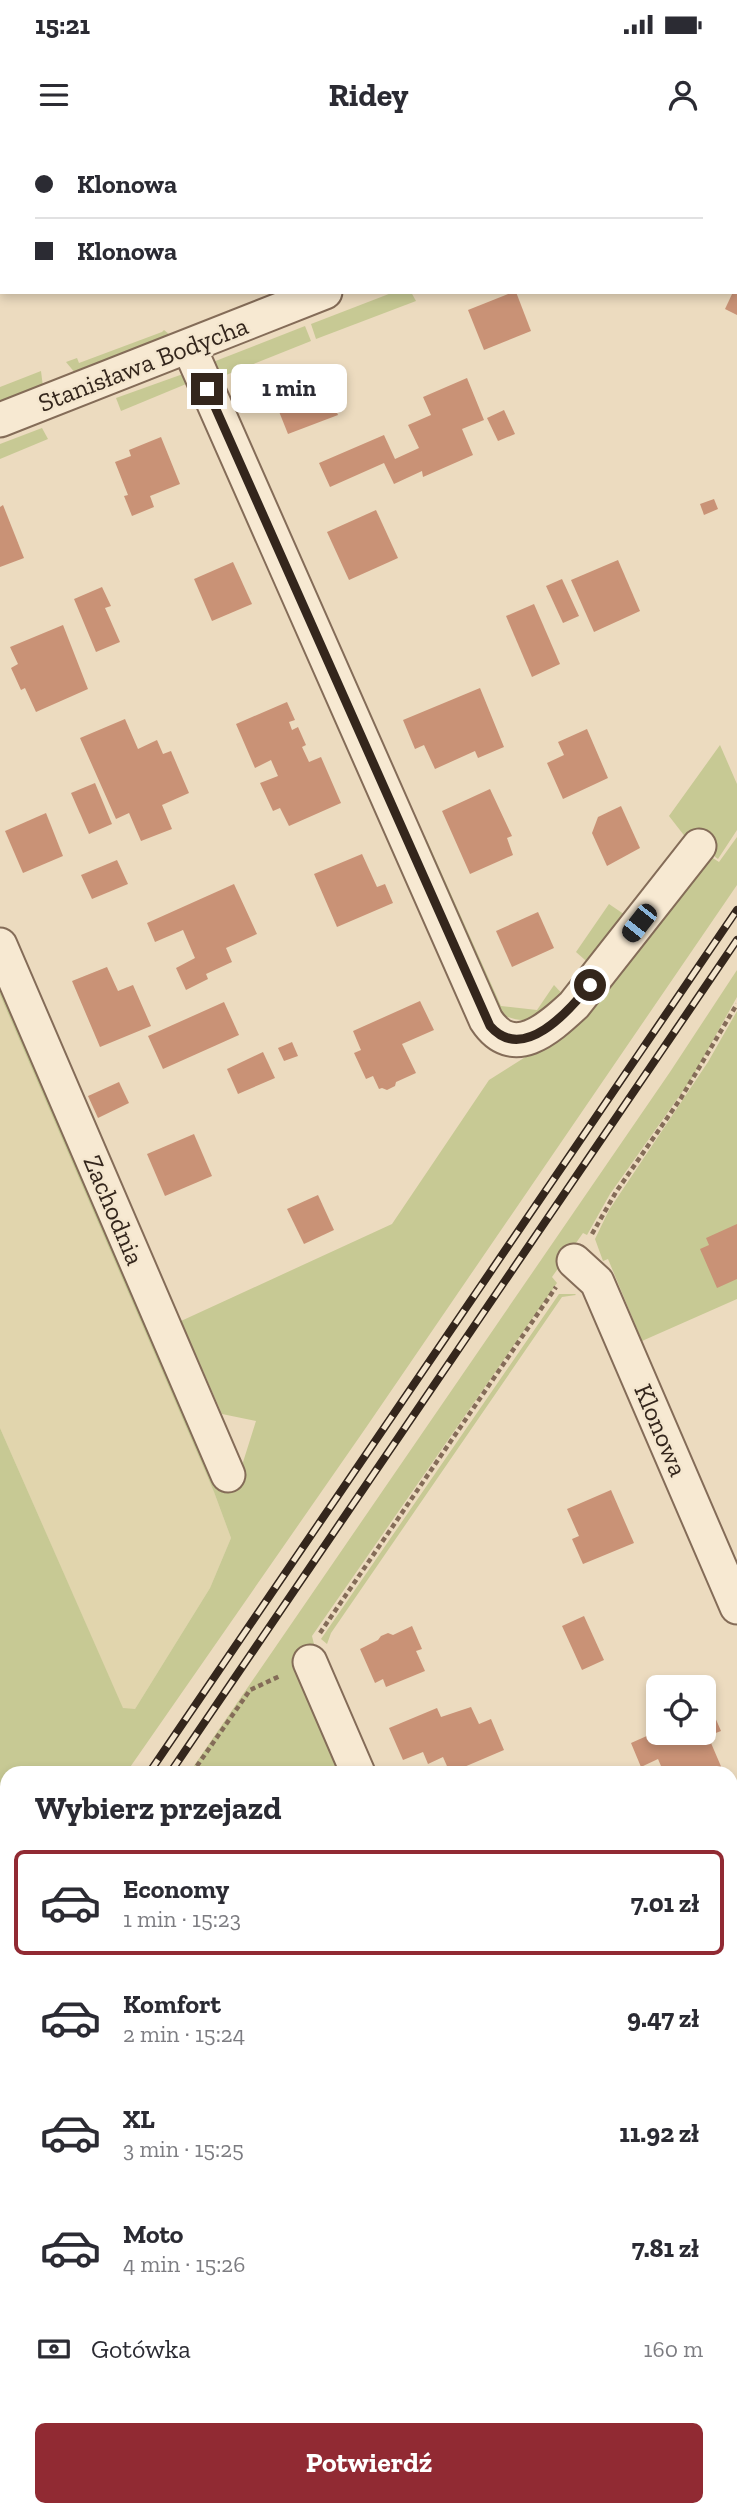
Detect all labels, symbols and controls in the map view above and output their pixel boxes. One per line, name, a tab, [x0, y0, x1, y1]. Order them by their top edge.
text: 15:21	[35, 9, 90, 41]
icon: menu	[35, 76, 73, 114]
text: Ridey	[328, 76, 409, 114]
icon: person	[664, 76, 702, 114]
text: Klonowa	[77, 168, 177, 200]
text: Klonowa	[77, 235, 177, 267]
street label: Stanisława Bodycha	[33, 309, 253, 419]
callout: 1 min	[232, 364, 347, 414]
route end	[191, 373, 223, 405]
text: 1 min	[262, 374, 316, 402]
car	[618, 900, 661, 946]
route start	[574, 969, 606, 1001]
street label: Zachodnia	[77, 1150, 152, 1270]
street label: Klonowa	[627, 1379, 695, 1481]
map controls	[646, 1675, 716, 1745]
button: locate	[646, 1675, 716, 1745]
text: Wybierz przejazd	[35, 1789, 282, 1827]
icon: car	[39, 1871, 102, 1934]
text: Economy	[123, 1873, 229, 1905]
text: 7.01 zł	[631, 1887, 699, 1919]
text: 1 min · 15:23	[123, 1905, 241, 1933]
icon: car	[39, 1986, 102, 2049]
text: Komfort	[123, 1988, 221, 2020]
text: 9.47 zł	[627, 2002, 699, 2034]
text: 2 min · 15:24	[123, 2020, 245, 2048]
icon: car	[39, 2101, 102, 2164]
text: XL	[123, 2103, 155, 2135]
text: 11.92 zł	[619, 2117, 699, 2149]
text: 3 min · 15:25	[123, 2135, 244, 2163]
icon: car	[39, 2216, 102, 2279]
text: Moto	[123, 2218, 183, 2250]
text: 7.81 zł	[632, 2232, 699, 2264]
text: 4 min · 15:26	[123, 2250, 245, 2278]
icon: cash	[35, 2330, 73, 2368]
text: Gotówka	[91, 2333, 191, 2365]
text: 160 m	[644, 2335, 703, 2363]
button: Potwierdź	[35, 2423, 703, 2503]

